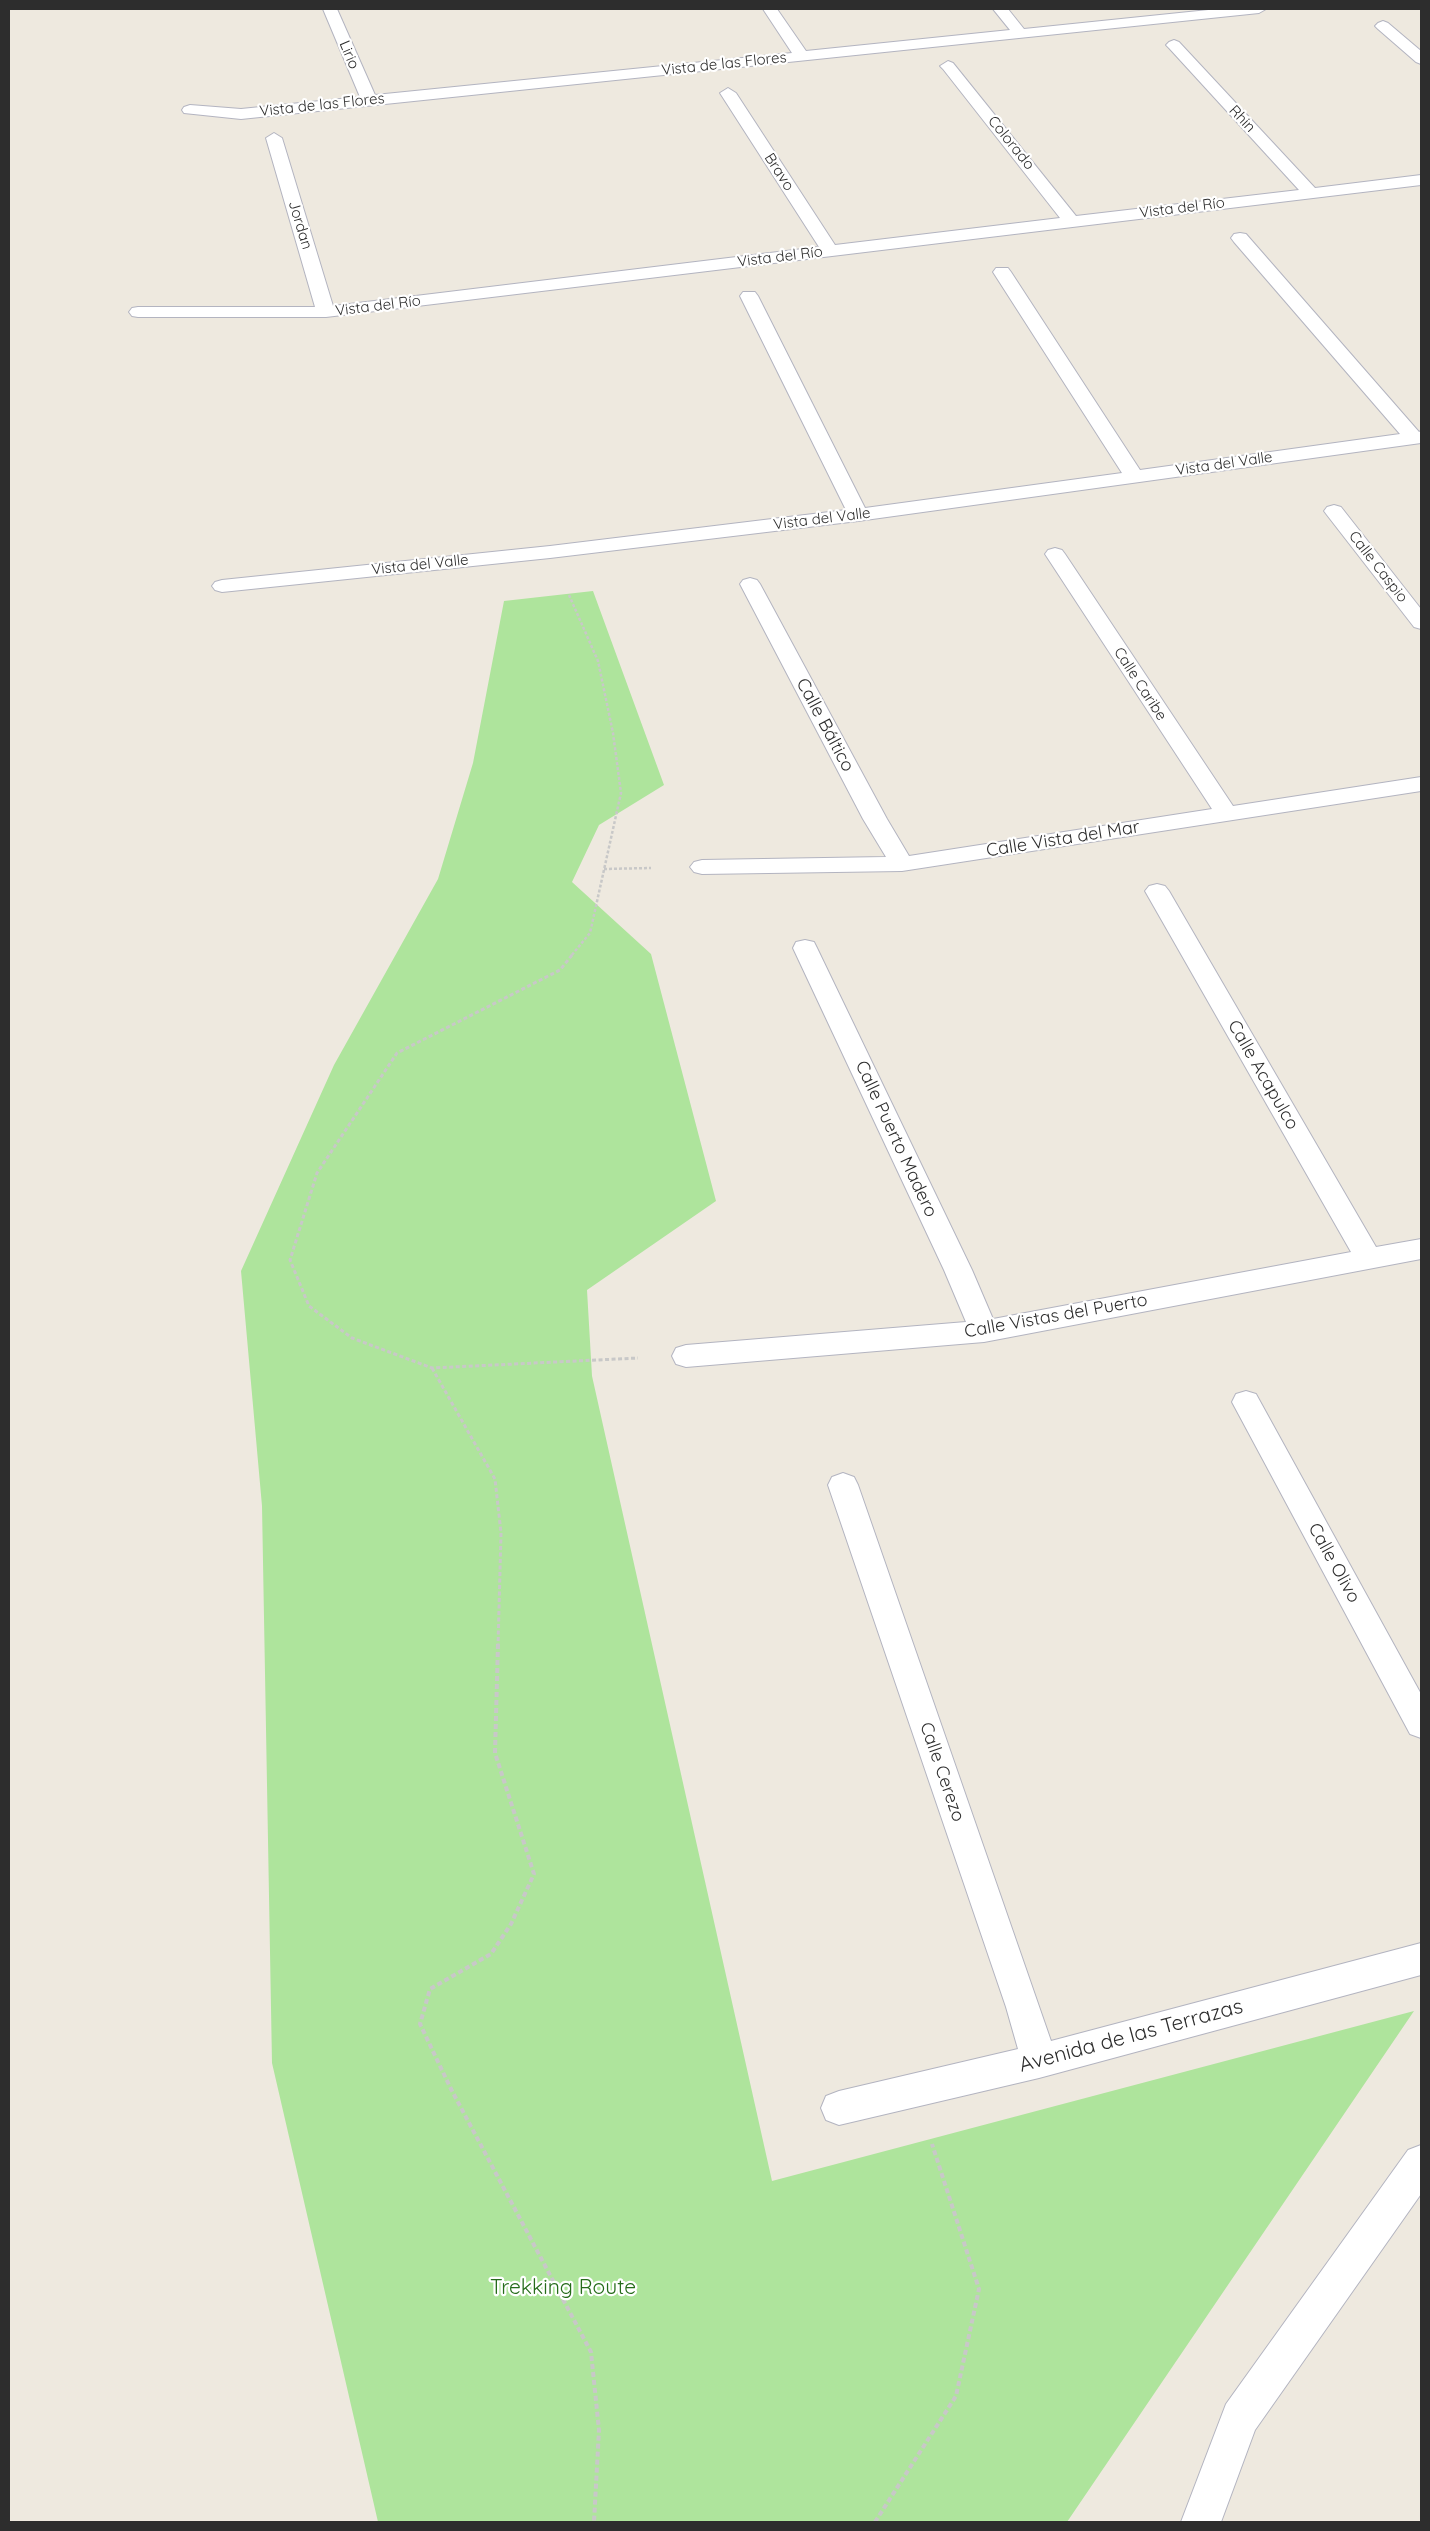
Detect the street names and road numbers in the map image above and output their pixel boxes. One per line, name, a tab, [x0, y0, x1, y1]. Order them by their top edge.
street label: Lirio	[335, 38, 363, 72]
street label: Vista de las Flores	[661, 48, 787, 80]
street label: Vista de las Flores	[259, 89, 385, 121]
street label: Rhin	[1225, 102, 1259, 136]
street label: Colorado	[984, 112, 1038, 174]
street label: Bravo	[760, 150, 798, 194]
street label: Vista del Río	[1138, 194, 1226, 222]
street label: Jordan	[284, 198, 316, 252]
street label: Vista del Río	[736, 243, 824, 271]
street label: Vista del Río	[334, 292, 422, 320]
street label: Vista del Valle	[1174, 448, 1274, 480]
street label: Vista del Valle	[772, 504, 872, 534]
street label: Calle Caspio	[1345, 528, 1411, 606]
street label: Vista del Valle	[370, 551, 470, 579]
street label: Calle Caribe	[1110, 644, 1170, 724]
street label: Calle Báltico	[791, 675, 859, 775]
street label: Calle Vista del Mar	[985, 816, 1141, 862]
street label: Calle Acapulco	[1223, 1016, 1303, 1134]
street label: Calle Puerto Madero	[850, 1057, 942, 1221]
street label: Calle Vistas del Puerto	[963, 1289, 1149, 1343]
street label: Calle Olivo	[1303, 1519, 1365, 1607]
street label: Calle Cerezo	[915, 1719, 969, 1825]
street label: Avenida de las Terrazas	[1016, 1994, 1246, 2078]

